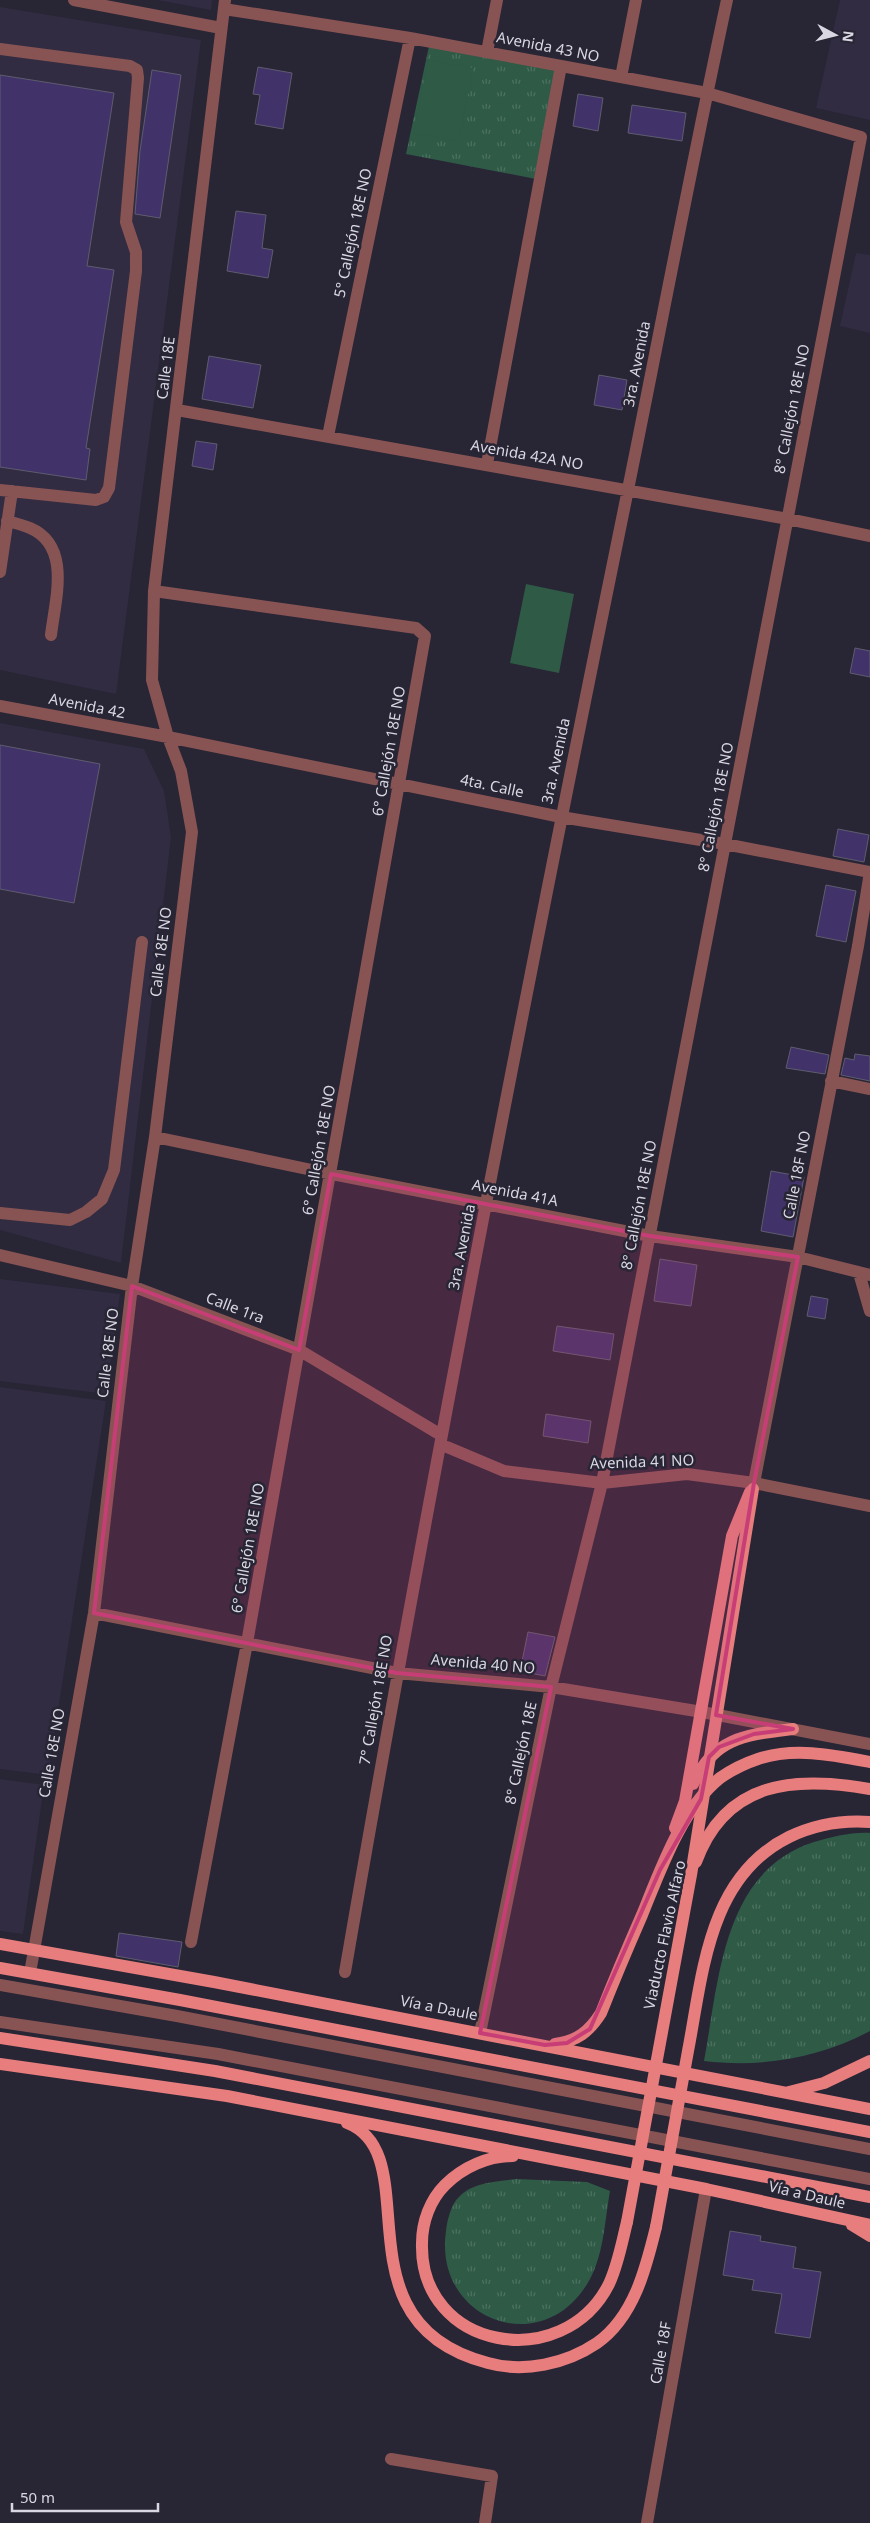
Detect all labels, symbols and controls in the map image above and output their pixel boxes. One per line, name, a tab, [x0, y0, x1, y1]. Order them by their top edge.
north arrow	[810, 10, 860, 60]
street label: Avenida 43 NO	[495, 26, 601, 66]
text: N	[838, 30, 859, 43]
street label: 5° Callejón 18E NO	[329, 166, 375, 299]
street label: 3ra. Avenida	[618, 319, 654, 409]
street label: Calle 18E	[151, 335, 179, 401]
street label: 8° Callejón 18E NO	[769, 342, 813, 475]
street label: Avenida 42A NO	[469, 434, 585, 474]
street label: 6° Callejón 18E NO	[367, 684, 409, 817]
street label: Avenida 42	[47, 688, 127, 722]
street label: 3ra. Avenida	[536, 716, 574, 806]
street label: 8° Callejón 18E NO	[693, 740, 737, 873]
street label: 4ta. Calle	[459, 769, 526, 802]
street label: Calle 18E NO	[145, 906, 175, 998]
street label: 6° Callejón 18E NO	[297, 1083, 339, 1216]
street label: Calle 18F NO	[778, 1129, 814, 1221]
street label: 8° Callejón 18E NO	[616, 1138, 660, 1271]
street label: Avenida 41A	[471, 1174, 560, 1210]
street label: 3ra. Avenida	[443, 1202, 479, 1292]
street label: Calle 1ra	[203, 1287, 267, 1327]
street label: Calle 18E NO	[92, 1307, 122, 1399]
street label: Avenida 41 NO	[589, 1449, 695, 1473]
street label: 6° Callejón 18E NO	[226, 1481, 268, 1614]
street label: 7° Callejón 18E NO	[354, 1633, 396, 1766]
street label: Avenida 40 NO	[430, 1648, 536, 1678]
street label: 8° Callejón 18E	[499, 1700, 541, 1806]
street label: Calle 18E NO	[33, 1707, 69, 1799]
street label: Viaducto Flavio Alfaro	[638, 1858, 690, 2011]
street label: Vía a Daule	[399, 1990, 480, 2024]
street label: Vía a Daule	[767, 2175, 848, 2213]
street label: Calle 18F	[645, 2320, 675, 2386]
scale bar	[12, 2480, 159, 2512]
text: 50 m	[20, 2487, 55, 2507]

